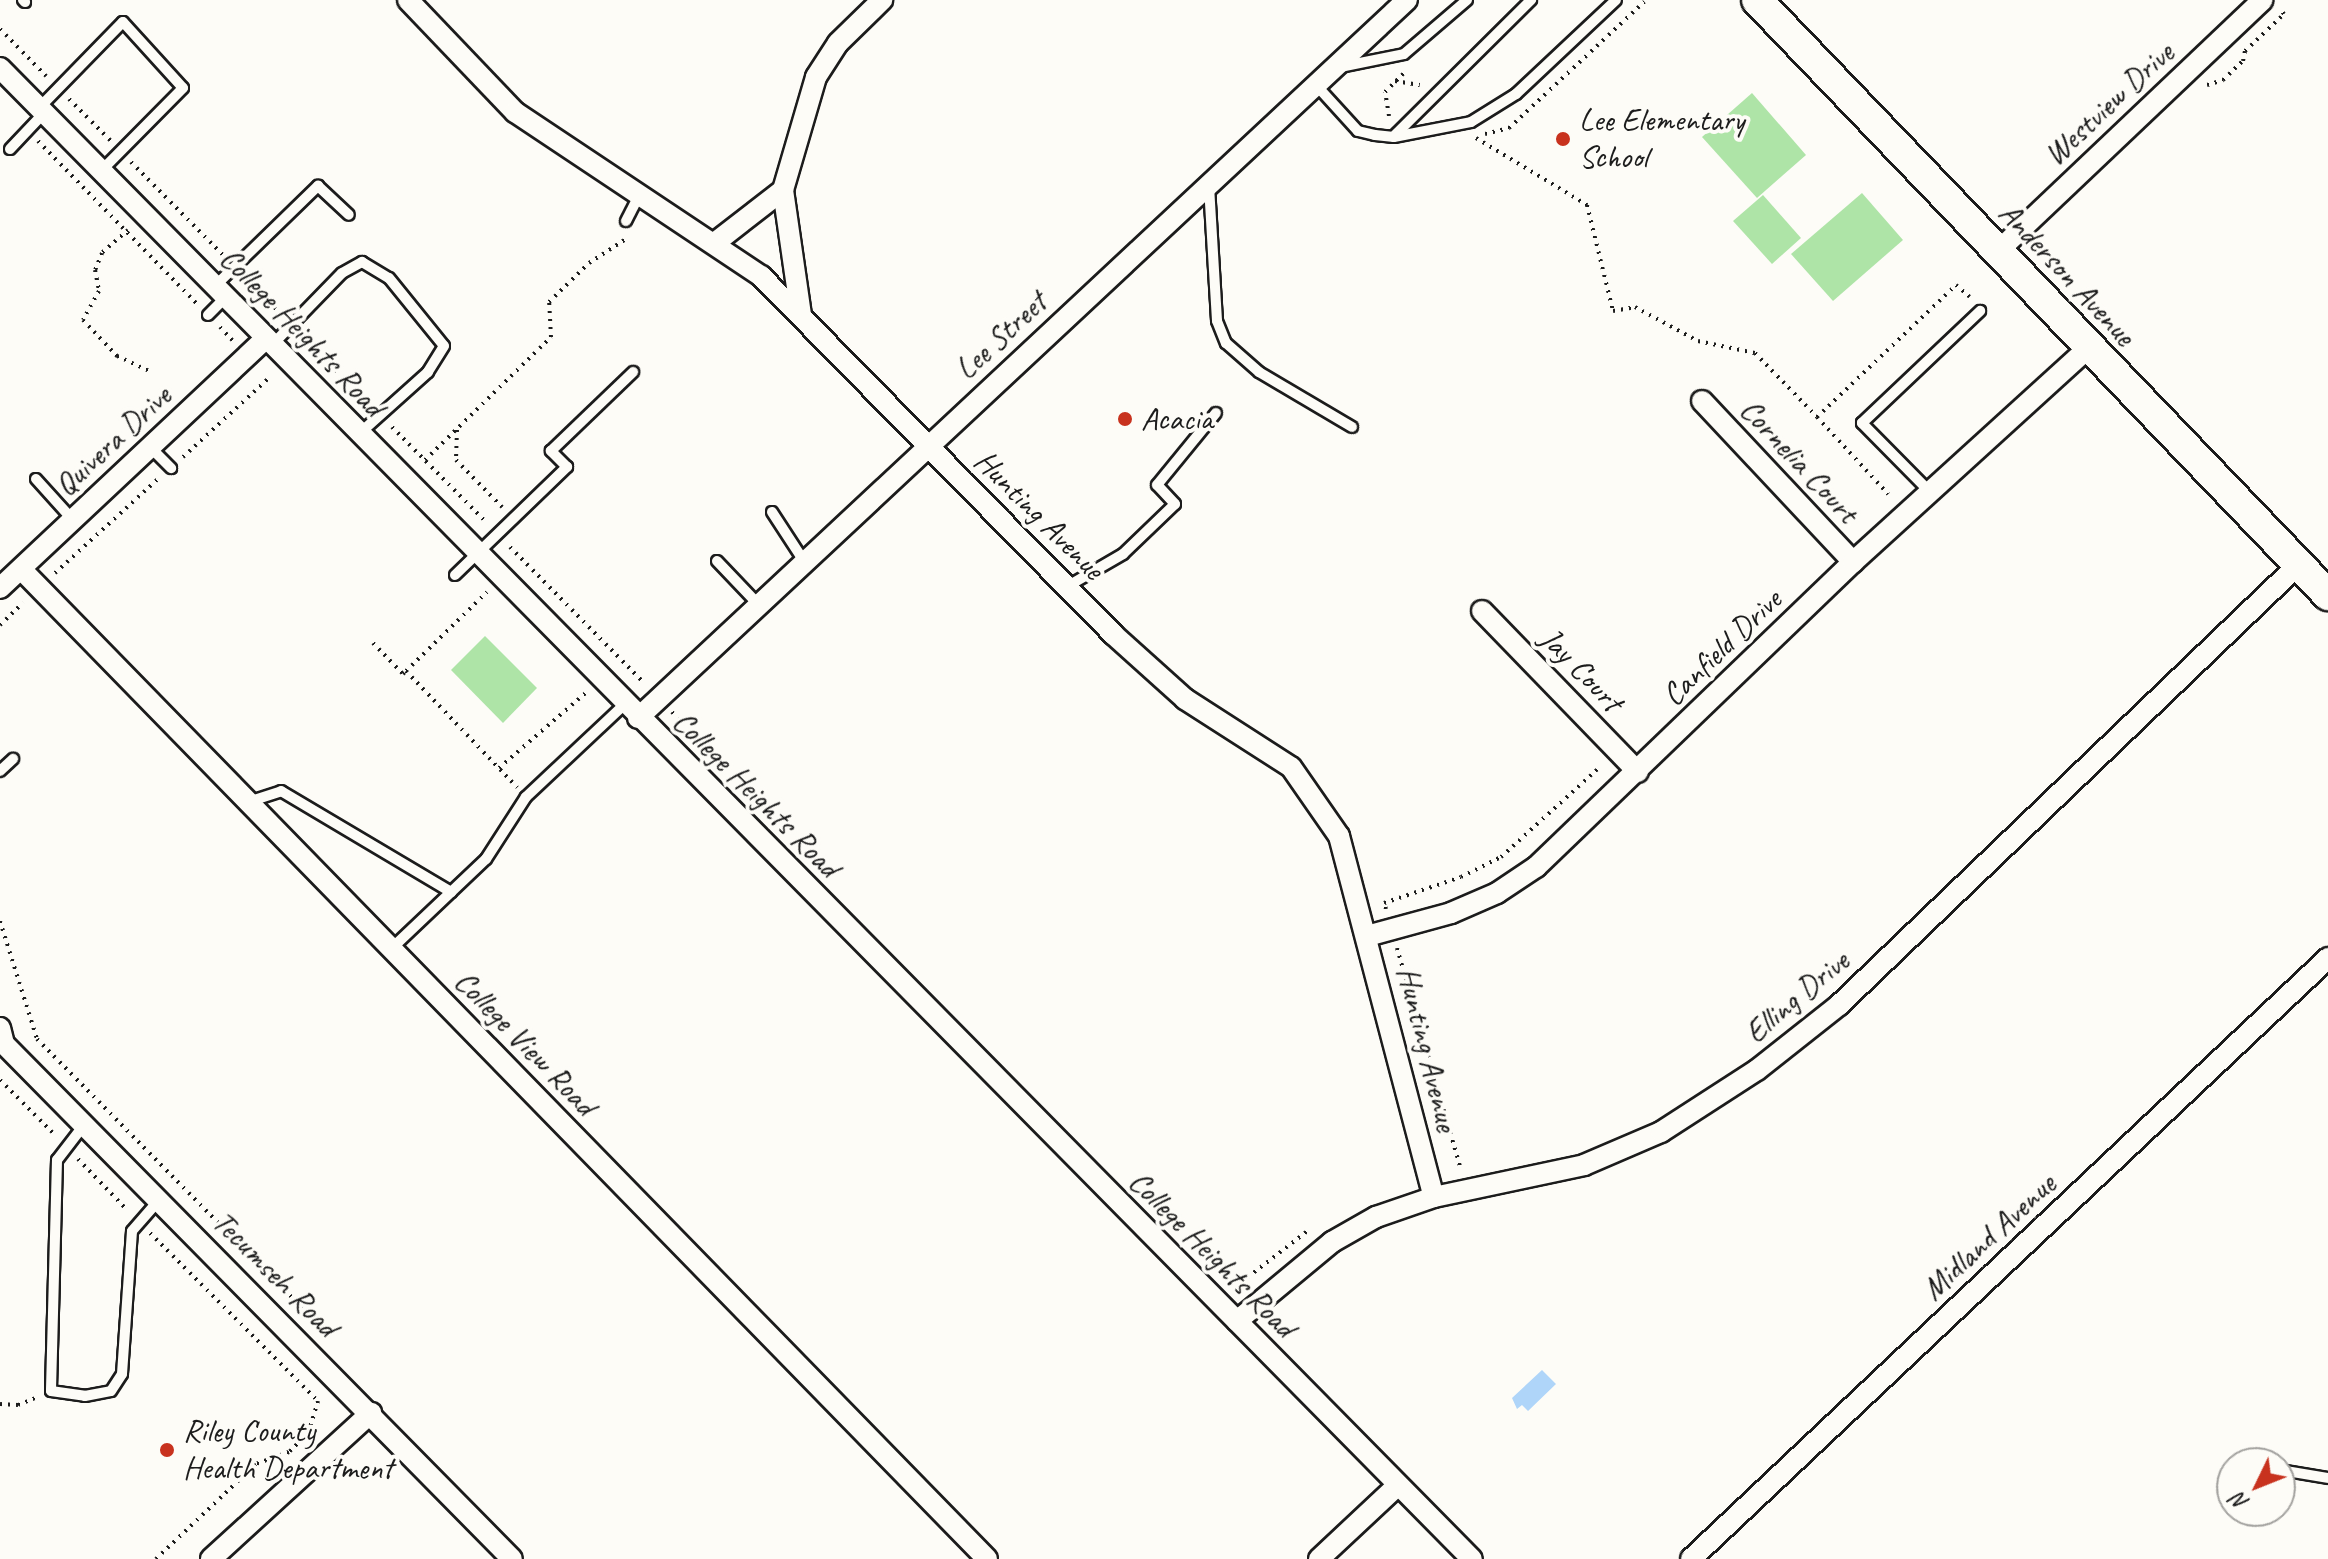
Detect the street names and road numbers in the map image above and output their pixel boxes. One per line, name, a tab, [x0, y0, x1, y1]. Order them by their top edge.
street label: Westview Drive	[2036, 34, 2182, 174]
street label: Anderson Avenue	[1991, 194, 2143, 354]
street label: College Heights Road	[212, 239, 392, 425]
street label: Lee Street	[947, 284, 1055, 388]
street label: Quivera Drive	[47, 377, 179, 505]
street label: Cornelia Court	[1732, 391, 1866, 531]
street label: Hunting Avenue	[966, 442, 1112, 588]
street label: Canfield Drive	[1654, 581, 1790, 715]
street label: Jay Court	[1532, 620, 1630, 720]
street label: College Heights Road	[665, 703, 847, 885]
street label: Elling Drive	[1737, 942, 1857, 1052]
street label: College View Road	[446, 962, 604, 1124]
street label: Hunting Avenue	[1388, 963, 1466, 1135]
street label: College Heights Road	[1121, 1163, 1303, 1345]
street label: Midland Avenue	[1914, 1166, 2064, 1308]
street label: Tecumseh Road	[204, 1203, 346, 1345]

